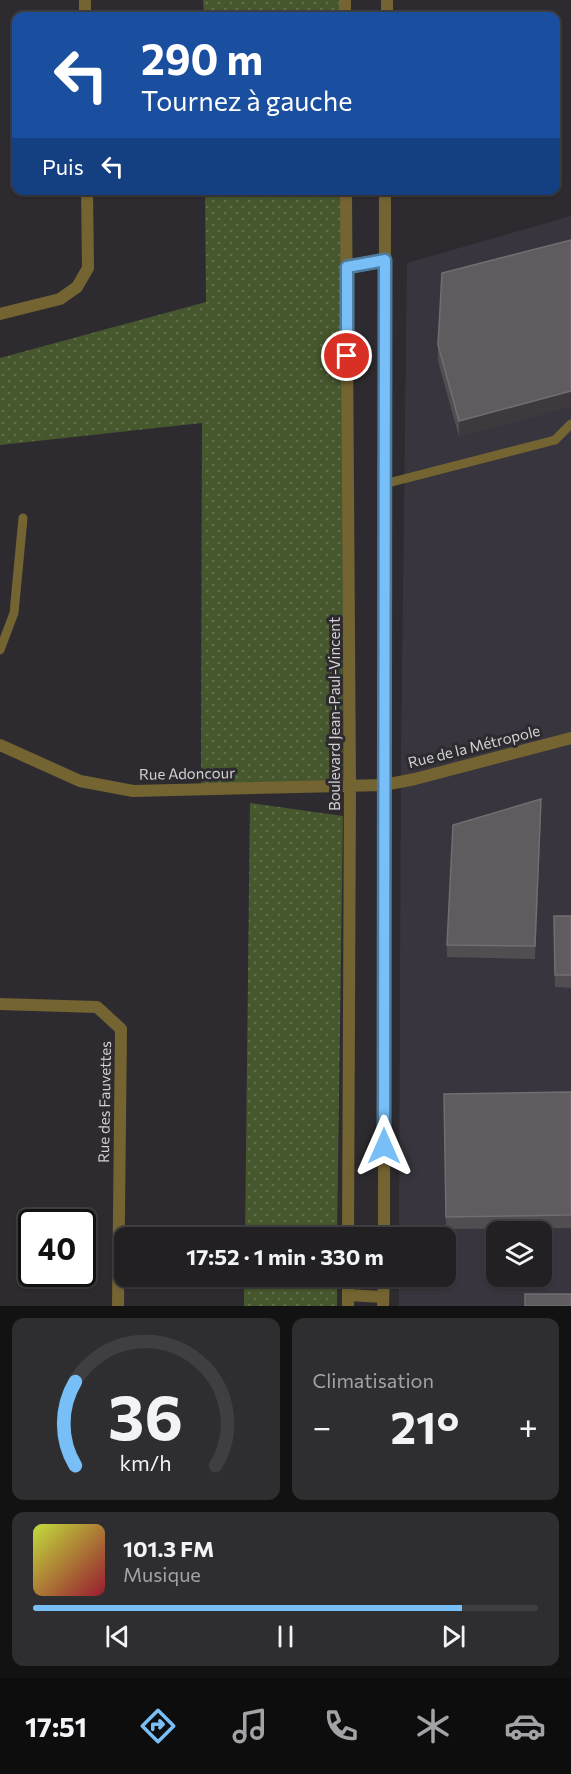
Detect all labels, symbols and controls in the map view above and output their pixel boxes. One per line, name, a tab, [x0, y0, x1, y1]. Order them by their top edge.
text: 290 m	[141, 32, 263, 84]
icon: left	[42, 36, 120, 114]
text: Tournez à gauche	[141, 84, 352, 117]
icon: left	[96, 150, 129, 183]
text: Puis	[42, 153, 84, 180]
pin	[321, 330, 372, 381]
icon: arrive	[330, 339, 363, 372]
street label: Boulevard Jean-Paul-Vincent	[325, 617, 343, 811]
street label: Rue de la Métropole	[406, 721, 542, 771]
street label: Rue Adoncour	[139, 763, 235, 783]
street label: Rue des Fauvettes	[94, 1041, 114, 1163]
position arrow	[352, 1114, 416, 1178]
speed limit sign: 40	[18, 1209, 96, 1287]
map controls	[486, 1221, 552, 1287]
button: layers	[486, 1221, 552, 1287]
text: 17:52 · 1 min · 330 m	[186, 1243, 384, 1270]
text: Climatisation	[313, 1368, 434, 1392]
text: 36	[108, 1377, 183, 1453]
text: 21°	[390, 1398, 459, 1453]
text: −	[313, 1405, 331, 1446]
text: +	[519, 1405, 538, 1446]
text: km/h	[120, 1449, 172, 1475]
text: 101.3 FM	[123, 1535, 214, 1562]
text: Musique	[123, 1562, 201, 1586]
icon: previous	[101, 1620, 134, 1653]
icon: pause	[269, 1620, 302, 1653]
icon: next	[437, 1620, 470, 1653]
icon: directions	[137, 1705, 179, 1747]
icon: music	[229, 1705, 271, 1747]
icon: phone	[320, 1705, 362, 1747]
icon: climate	[412, 1705, 454, 1747]
icon: car	[504, 1705, 546, 1747]
text: 17:51	[25, 1710, 87, 1743]

